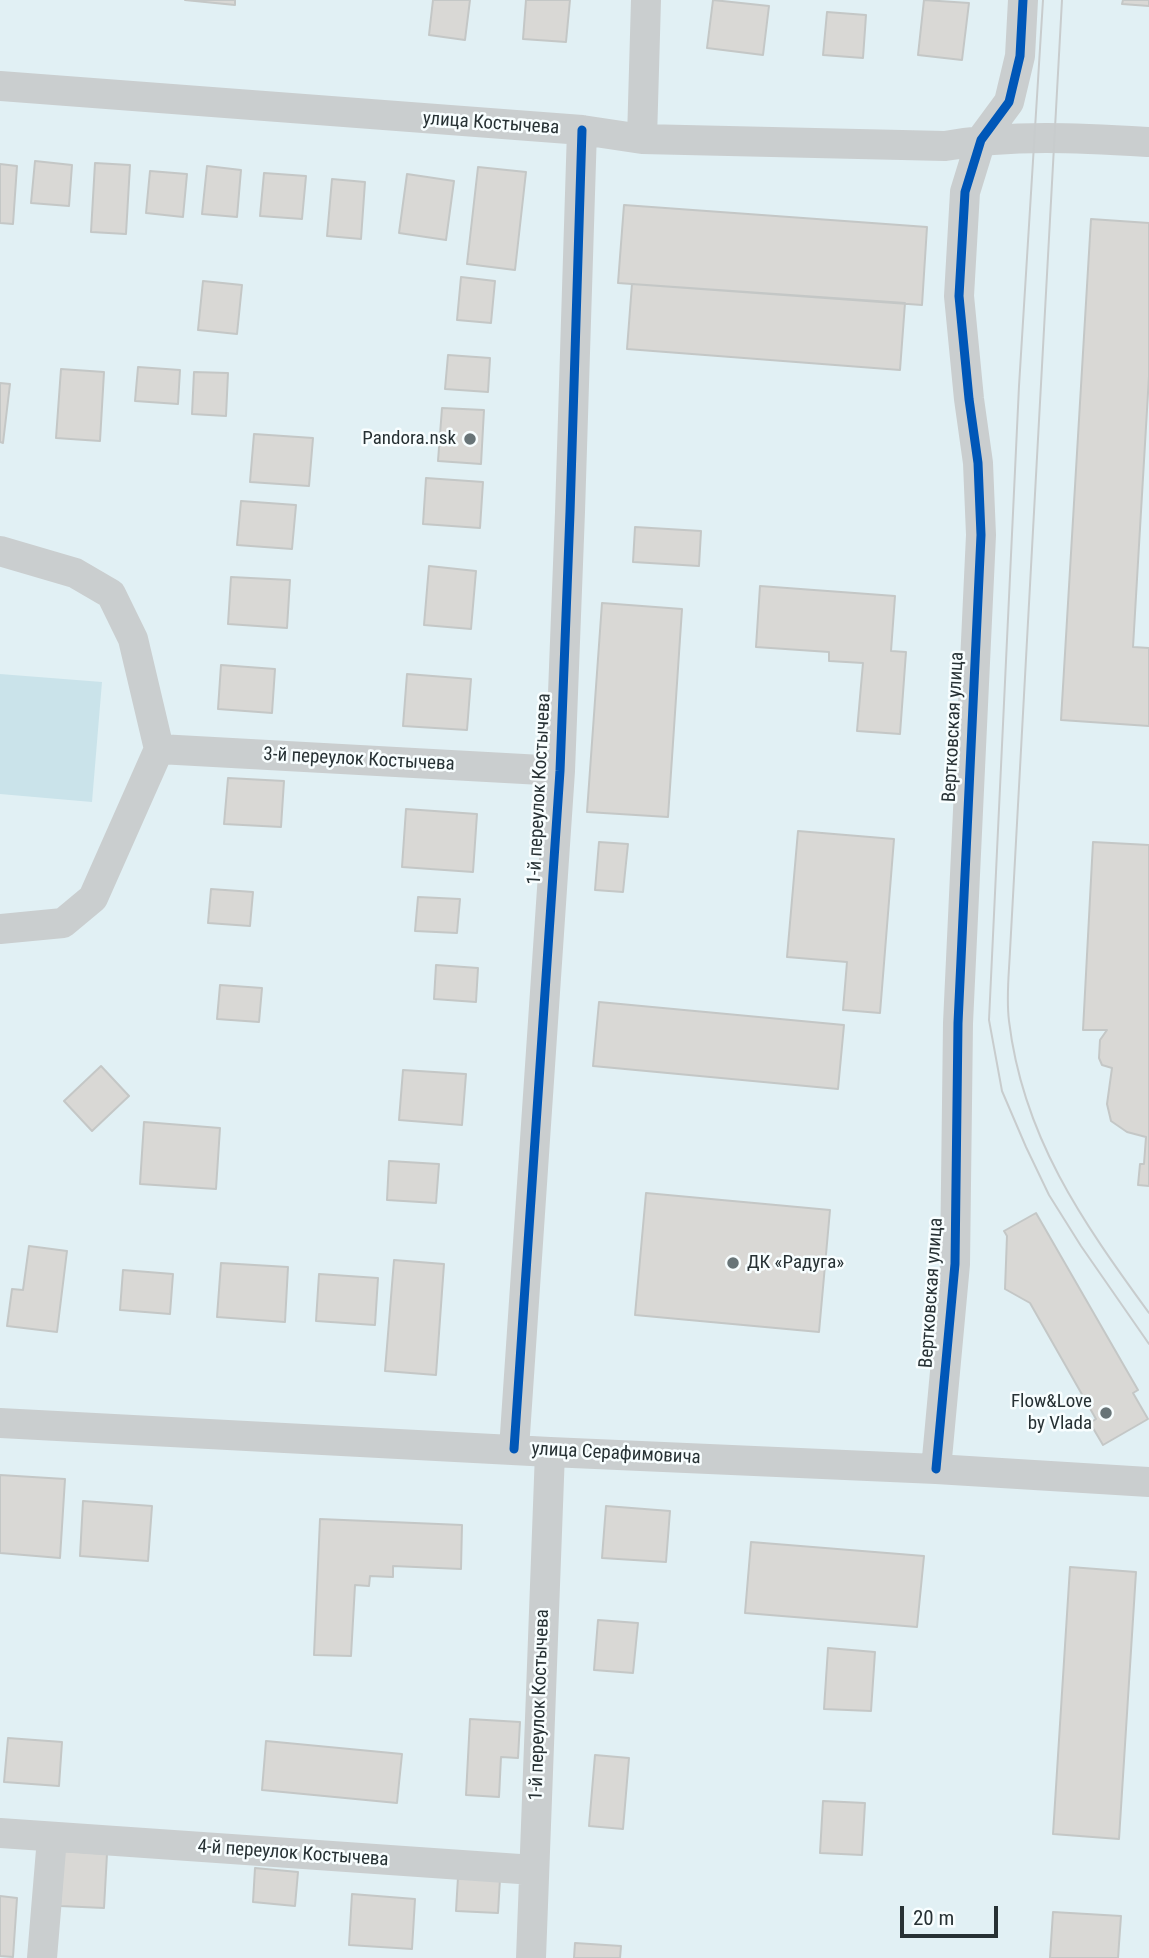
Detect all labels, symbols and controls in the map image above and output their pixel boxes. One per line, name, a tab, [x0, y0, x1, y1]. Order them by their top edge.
street label: улица Костычева	[422, 108, 560, 140]
place label: Pandora.nsk	[362, 428, 456, 450]
marker: Pandora.nsk	[462, 431, 478, 447]
street label: Вертковская улица	[939, 651, 969, 803]
street label: 1-й переулок Костычева	[524, 693, 556, 885]
street label: 3-й переулок Костычева	[263, 744, 455, 776]
street label: Вертковская улица	[915, 1217, 949, 1369]
place label: ДК «Радуга»	[747, 1252, 844, 1274]
marker: ДК «Радуга»	[725, 1255, 741, 1271]
place label: Flow&Love by Vlada	[1011, 1391, 1092, 1435]
marker: Flow&Love by Vlada	[1098, 1405, 1114, 1421]
street label: улица Серафимовича	[531, 1438, 701, 1470]
street label: 1-й переулок Костычева	[525, 1609, 555, 1801]
street label: 4-й переулок Костычева	[197, 1836, 389, 1872]
scale bar	[904, 1892, 1002, 1936]
text: 20 m	[913, 1906, 954, 1930]

